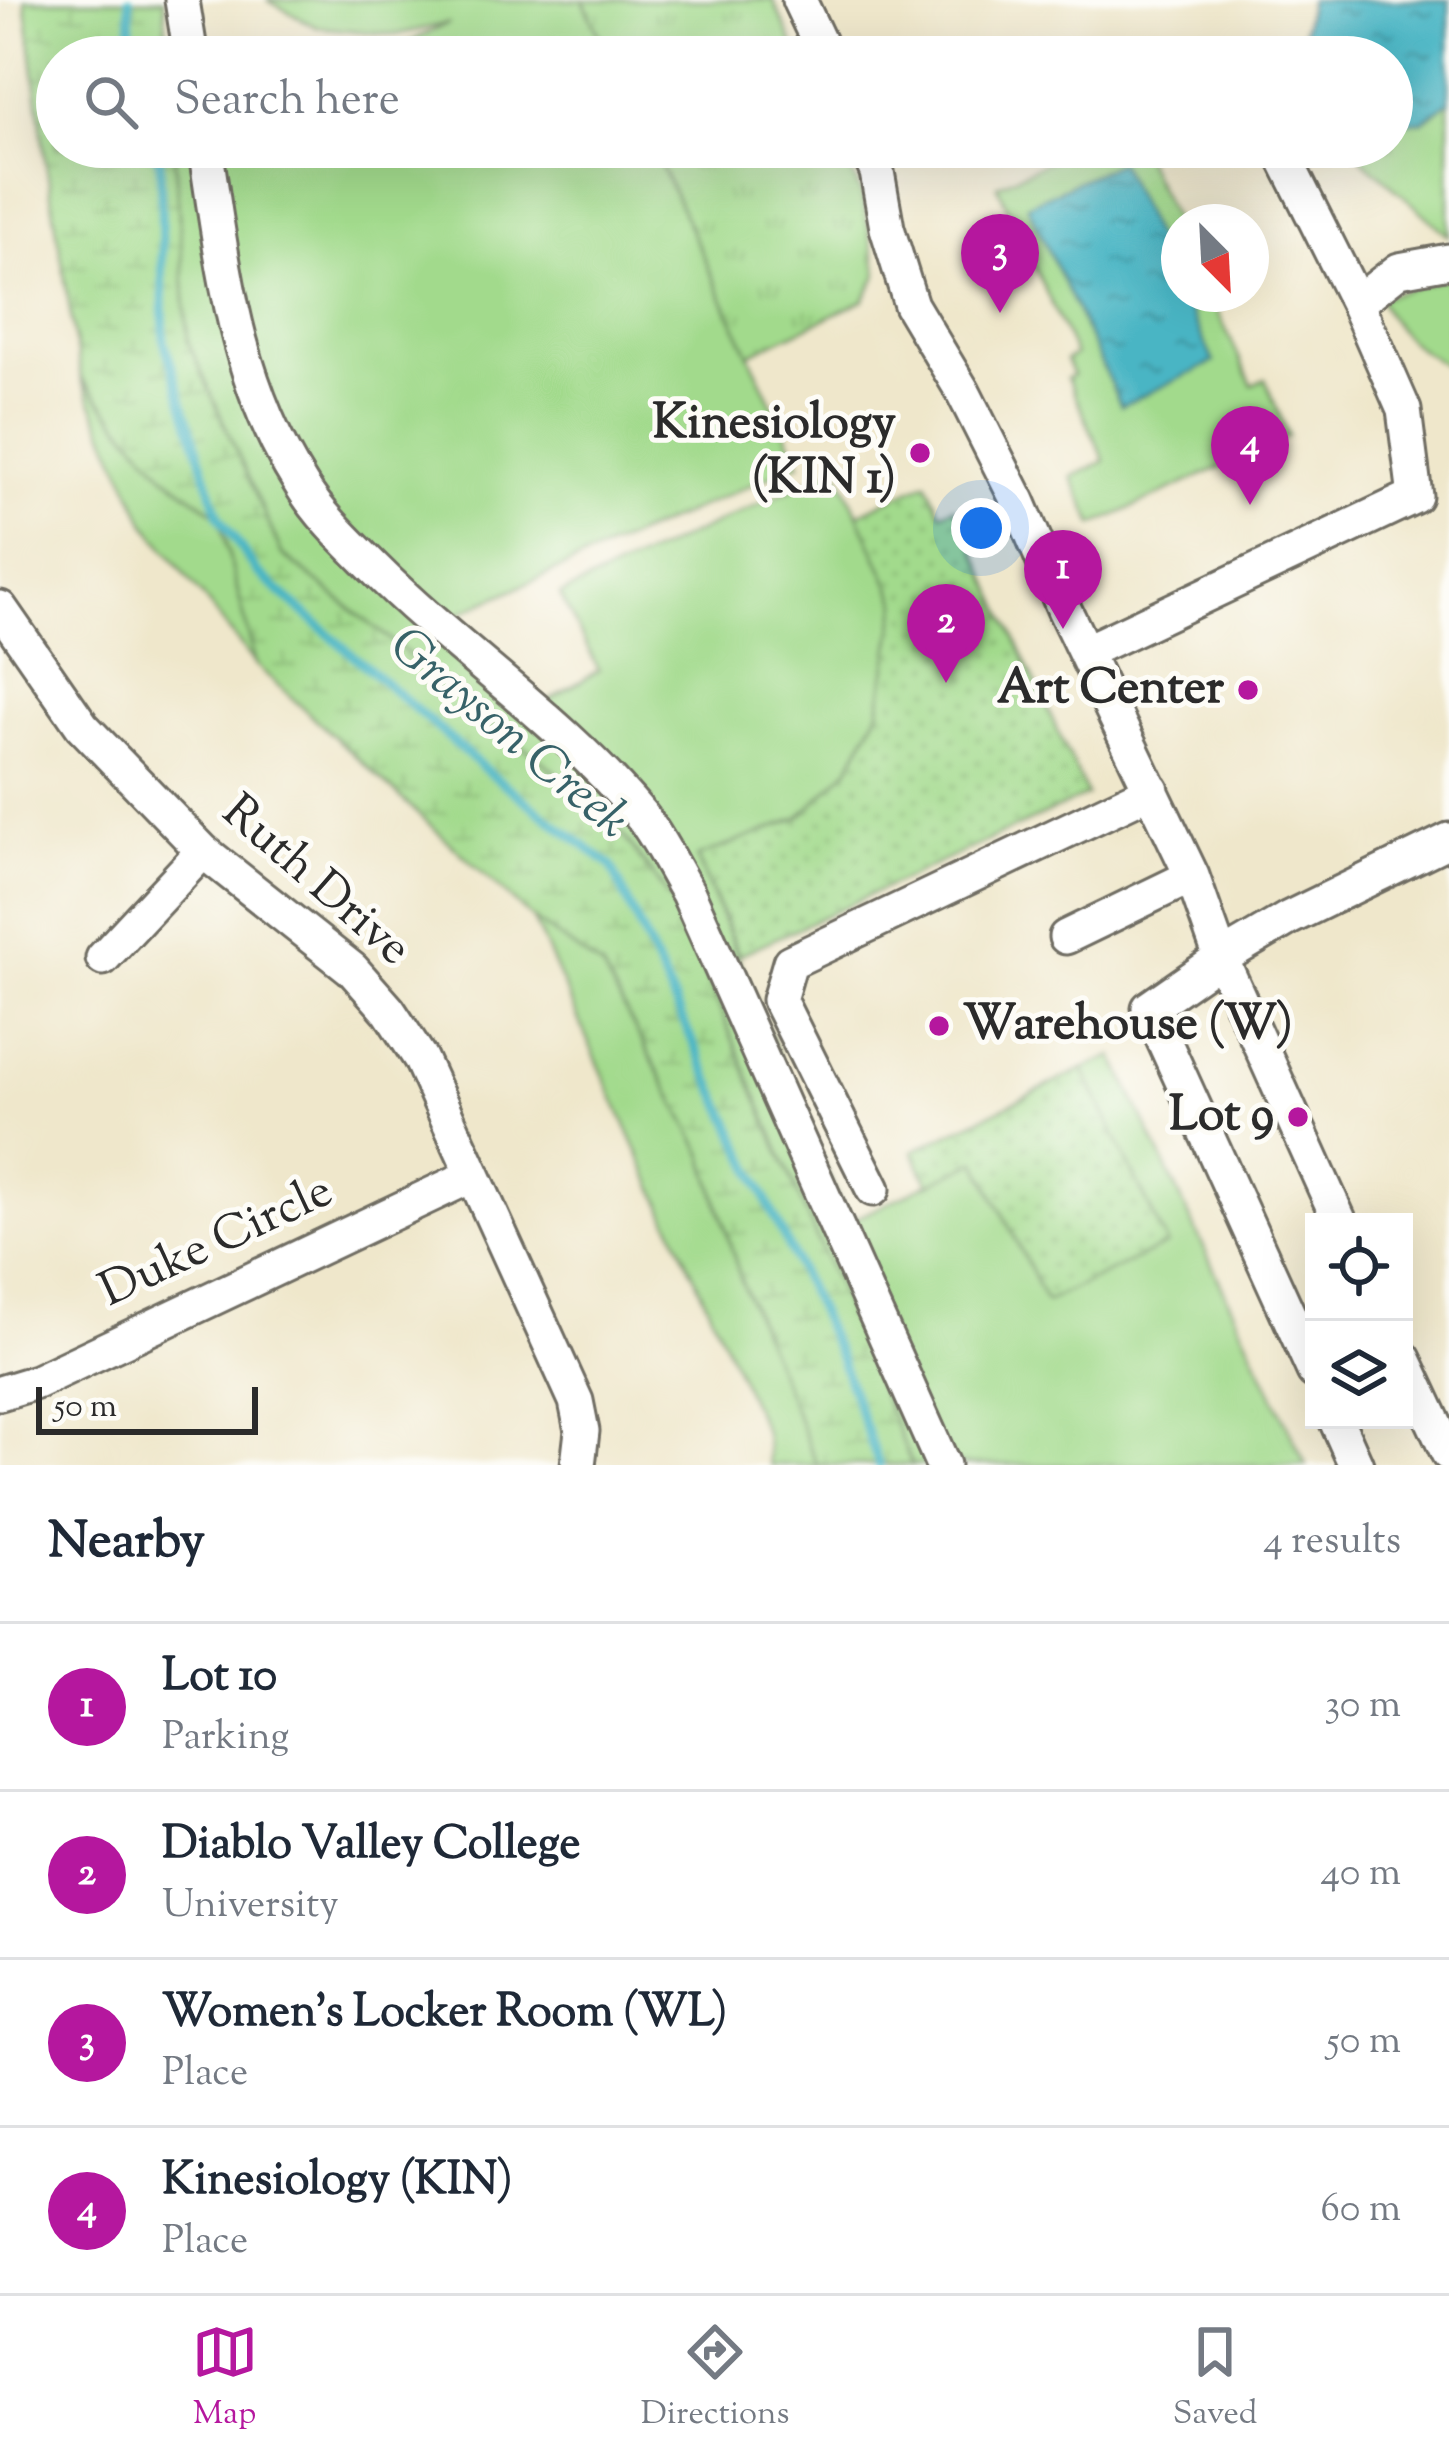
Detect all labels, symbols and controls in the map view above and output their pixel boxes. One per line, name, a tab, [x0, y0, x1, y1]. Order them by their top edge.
search box	[36, 36, 1413, 168]
icon: search	[78, 69, 144, 135]
text: Search here	[174, 70, 400, 135]
north arrow	[1161, 204, 1269, 312]
pin: 3	[961, 214, 1039, 313]
place label: Kinesiology (KIN 1)	[653, 391, 896, 515]
pin: 4	[1211, 406, 1289, 505]
marker: Kinesiology (KIN 1)	[907, 440, 933, 466]
your location	[951, 498, 1011, 558]
pin: 1	[1024, 530, 1102, 629]
pin: 2	[907, 584, 985, 683]
water label: Grayson Creek	[372, 612, 644, 858]
place label: Art Center	[997, 656, 1225, 725]
marker: Art Center	[1235, 677, 1261, 703]
street label: Ruth Drive	[205, 780, 425, 984]
place label: Warehouse (W)	[963, 992, 1293, 1061]
marker: Warehouse (W)	[926, 1013, 952, 1039]
place label: Lot 9	[1169, 1083, 1274, 1152]
marker: Lot 9	[1285, 1104, 1311, 1130]
street label: Duke Circle	[89, 1159, 345, 1327]
map controls	[1305, 1213, 1413, 1429]
button: locate	[1305, 1213, 1413, 1321]
button: layers	[1305, 1321, 1413, 1429]
scale bar	[36, 1381, 258, 1434]
text: 50 m	[54, 1384, 117, 1432]
text: Nearby	[48, 1507, 205, 1580]
text: 4 results	[1263, 1515, 1401, 1571]
text: Lot 10	[162, 1646, 277, 1711]
text: 1	[80, 1679, 94, 1735]
text: 30 m	[1324, 1679, 1401, 1735]
text: Parking	[162, 1711, 289, 1767]
text: Diablo Valley College	[162, 1814, 581, 1879]
text: 2	[78, 1847, 96, 1903]
text: 40 m	[1321, 1847, 1401, 1903]
text: University	[162, 1879, 339, 1935]
text: Women's Locker Room (WL)	[162, 1982, 727, 2047]
text: 3	[79, 2015, 95, 2071]
text: 50 m	[1326, 2015, 1401, 2071]
text: Place	[162, 2047, 248, 2103]
text: Kinesiology (KIN)	[162, 2150, 512, 2215]
text: 4	[77, 2183, 97, 2239]
text: 60 m	[1320, 2183, 1401, 2239]
text: Place	[162, 2215, 248, 2271]
tab: Map	[192, 2319, 258, 2439]
tab: Directions	[641, 2319, 790, 2439]
tab: Saved	[1173, 2319, 1257, 2439]

